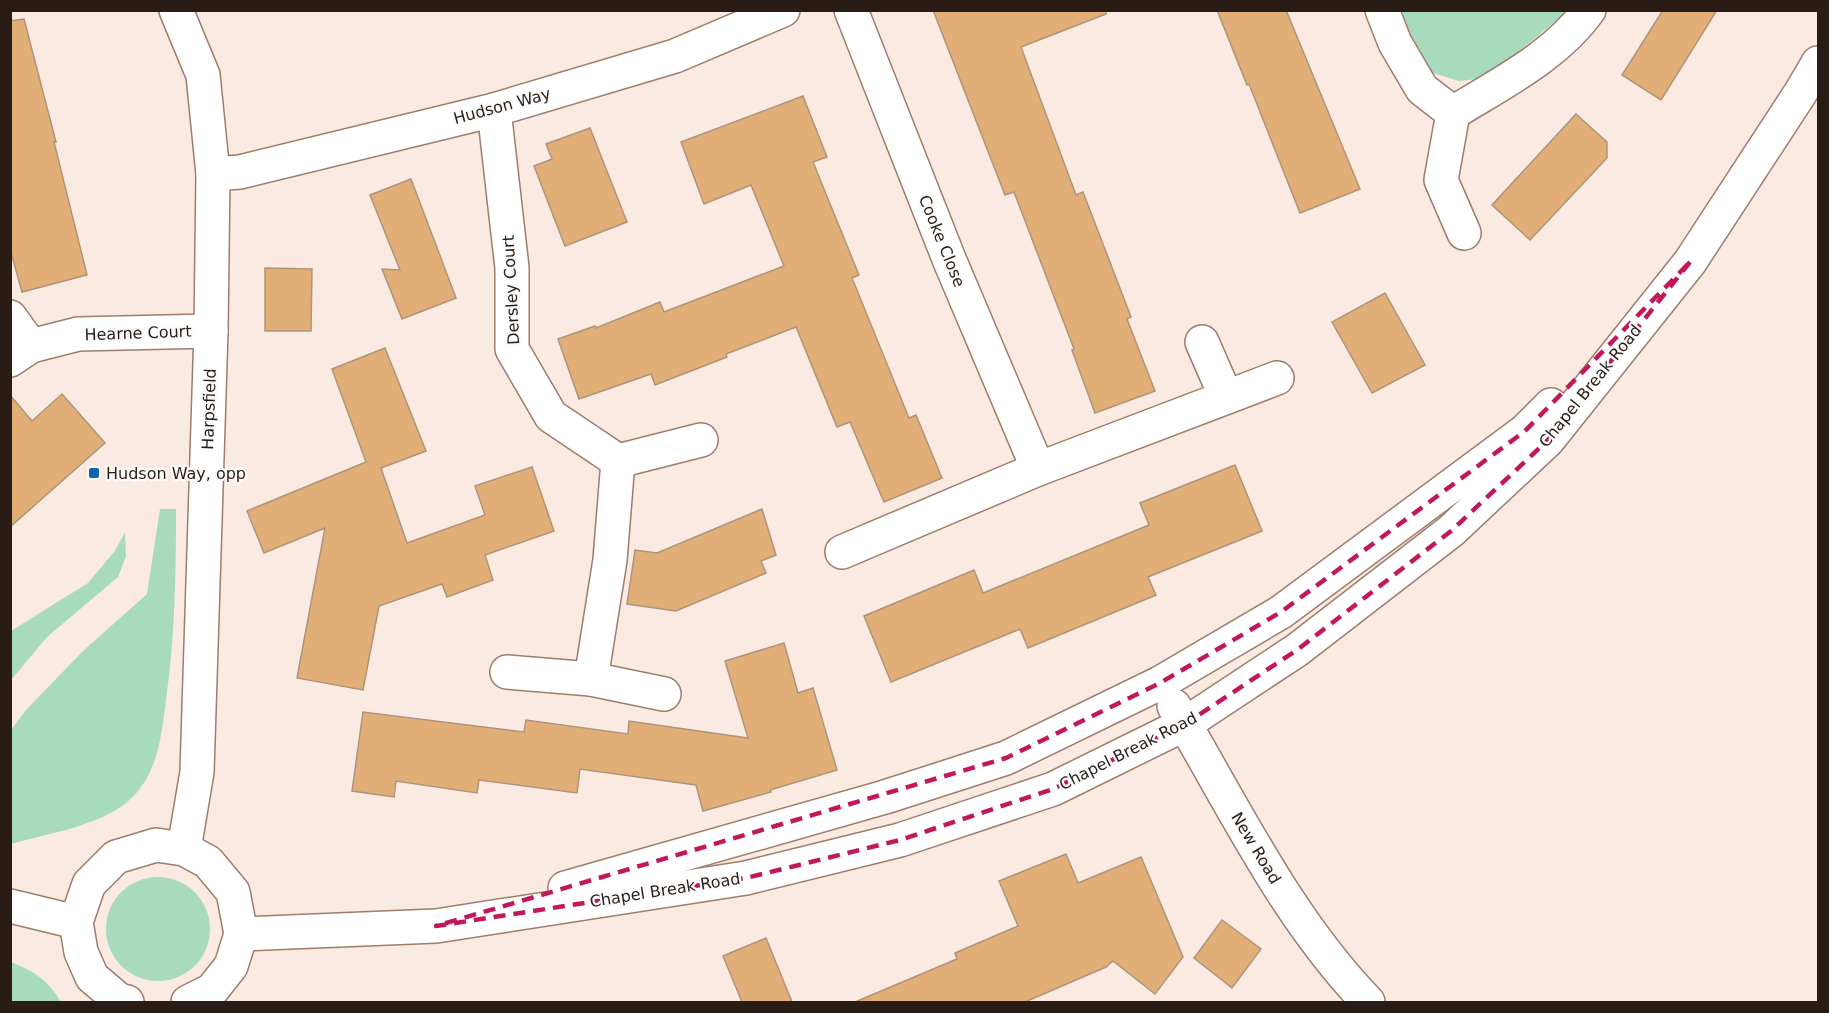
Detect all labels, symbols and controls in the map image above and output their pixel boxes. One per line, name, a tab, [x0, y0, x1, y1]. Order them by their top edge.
street label: Hudson Way	[451, 84, 553, 128]
street label: Cooke Close	[915, 192, 969, 290]
street label: Dersley Court	[499, 235, 523, 345]
street label: Chapel Break Road	[1535, 321, 1645, 451]
street label: Hearne Court	[84, 322, 192, 344]
street label: Harpsfield	[198, 368, 220, 450]
place label: Hudson Way, opp	[106, 464, 246, 483]
marker: Hudson Way, opp	[87, 466, 101, 480]
street label: Chapel Break Road	[1056, 708, 1200, 794]
street label: New Road	[1227, 809, 1285, 887]
street label: Chapel Break Road	[588, 869, 742, 911]

